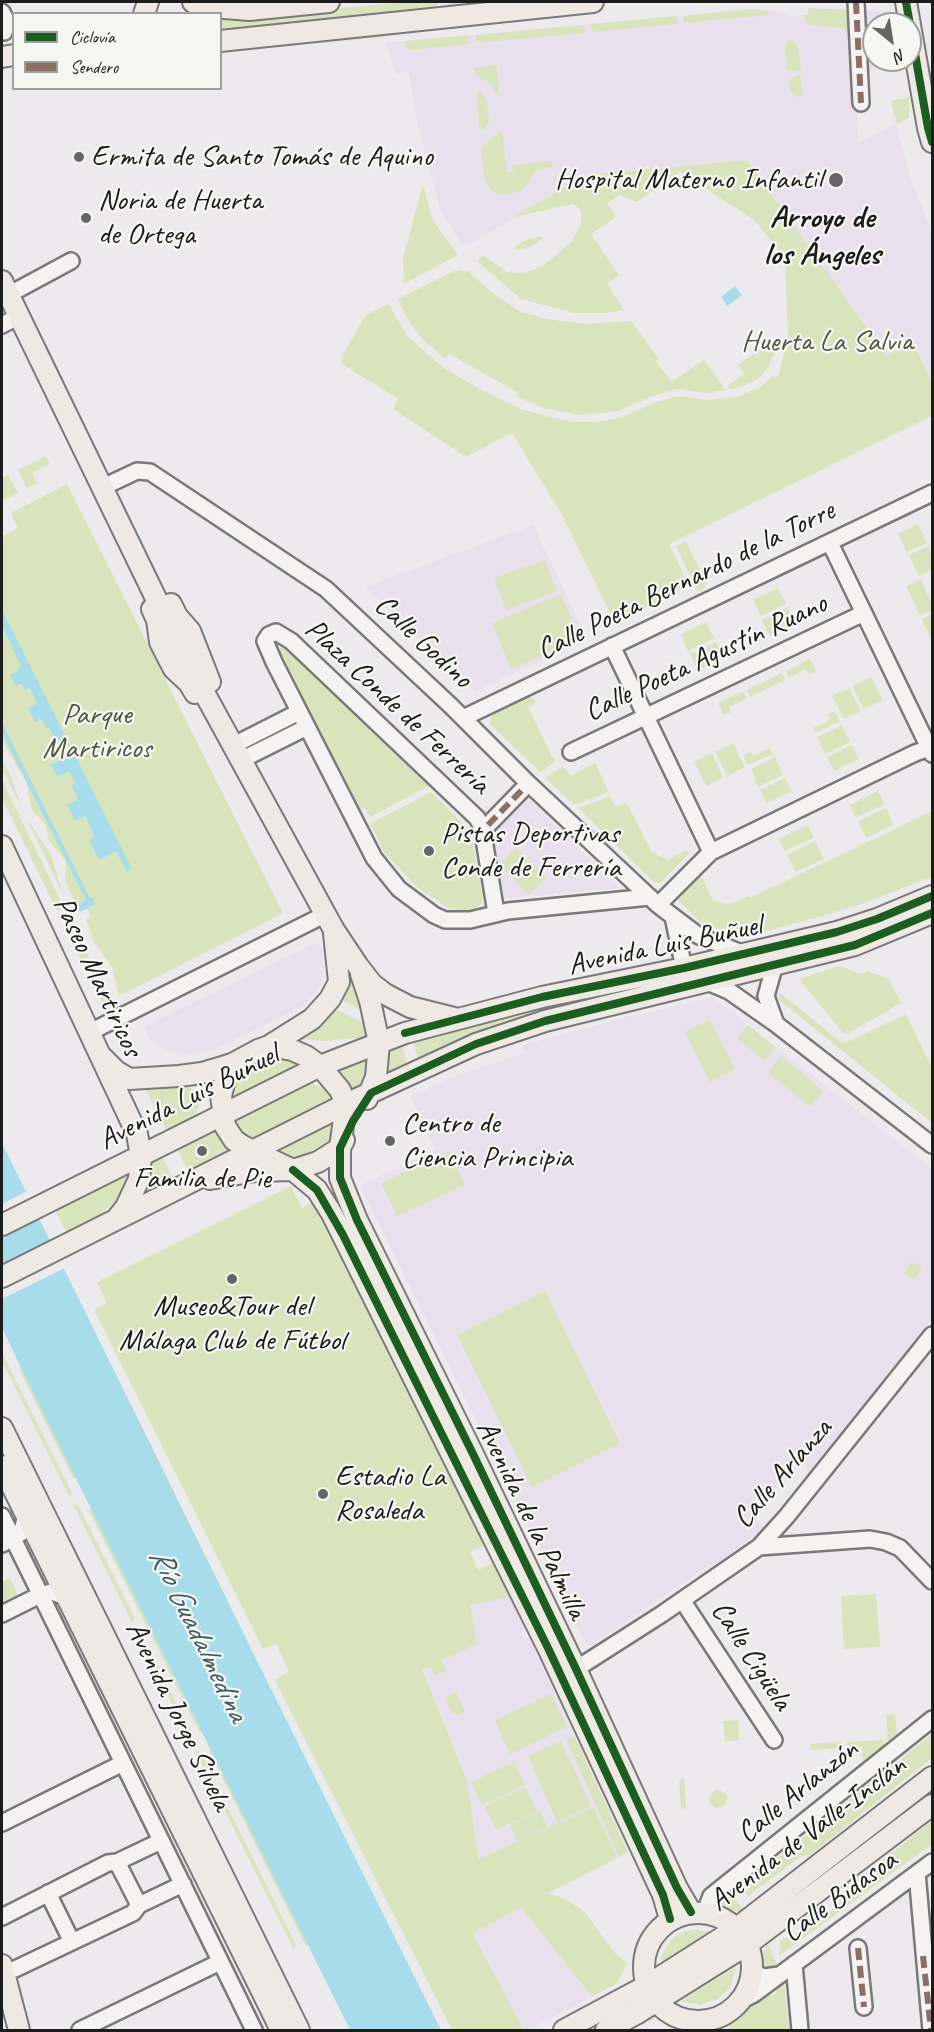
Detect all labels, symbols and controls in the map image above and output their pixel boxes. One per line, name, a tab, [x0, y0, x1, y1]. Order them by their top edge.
legend	[12, 12, 222, 90]
north arrow	[862, 12, 922, 72]
text: Ciclovía	[70, 26, 115, 48]
text: N	[891, 45, 909, 67]
text: Sendero	[70, 56, 118, 78]
place label: Ermita de Santo Tomás de Aquino	[91, 139, 433, 175]
marker: Ermita de Santo Tomás de Aquino	[72, 150, 86, 164]
place label: Hospital Materno Infantil	[555, 162, 822, 198]
marker: Hospital Materno Infantil	[827, 171, 845, 189]
place label: Noria de Huerta de Ortega	[98, 183, 262, 254]
district label: Arroyo de los Ángeles	[764, 200, 880, 275]
marker: Noria de Huerta de Ortega	[79, 211, 93, 225]
park label: Huerta La Salvia	[741, 324, 913, 360]
street label: Calle Poeta Bernardo de la Torre	[531, 493, 841, 669]
street label: Calle Poeta Agustín Ruano	[579, 586, 833, 730]
street label: Calle Godino	[366, 588, 480, 696]
street label: Plaza Conde de Ferrería	[297, 612, 497, 802]
park label: Parque Martiricos	[43, 697, 151, 768]
place label: Pistas Deportivas Conde de Ferrería	[441, 816, 621, 886]
marker: Pistas Deportivas Conde de Ferrería	[422, 844, 436, 858]
street label: Paseo Martiricos	[44, 891, 150, 1063]
street label: Avenida Luis Buñuel	[565, 908, 765, 984]
street label: Avenida Luis Buñuel	[93, 1037, 285, 1159]
place label: Centro de Ciencia Principia	[402, 1106, 572, 1176]
marker: Centro de Ciencia Principia	[383, 1134, 397, 1148]
marker: Familia de Pie	[195, 1144, 209, 1158]
place label: Familia de Pie	[133, 1161, 271, 1197]
marker: Museo&Tour del Málaga Club de Fútbol	[225, 1272, 239, 1286]
place label: Museo&Tour del Málaga Club de Fútbol	[119, 1289, 345, 1360]
street label: Calle Arlanza	[726, 1412, 840, 1536]
street label: Avenida de la Palmilla	[467, 1415, 595, 1625]
place label: Estadio La Rosaleda	[335, 1459, 445, 1530]
marker: Estadio La Rosaleda	[316, 1487, 330, 1501]
water label: Río Guadalmedina	[140, 1542, 256, 1728]
street label: Calle Cigüela	[702, 1595, 800, 1717]
street label: Avenida Jorge Silvela	[117, 1616, 239, 1816]
street label: Calle Arlanzón	[730, 1732, 866, 1852]
street label: Avenida de Valle-Inclán	[702, 1748, 914, 1920]
street label: Calle Bidasoa	[775, 1843, 905, 1951]

